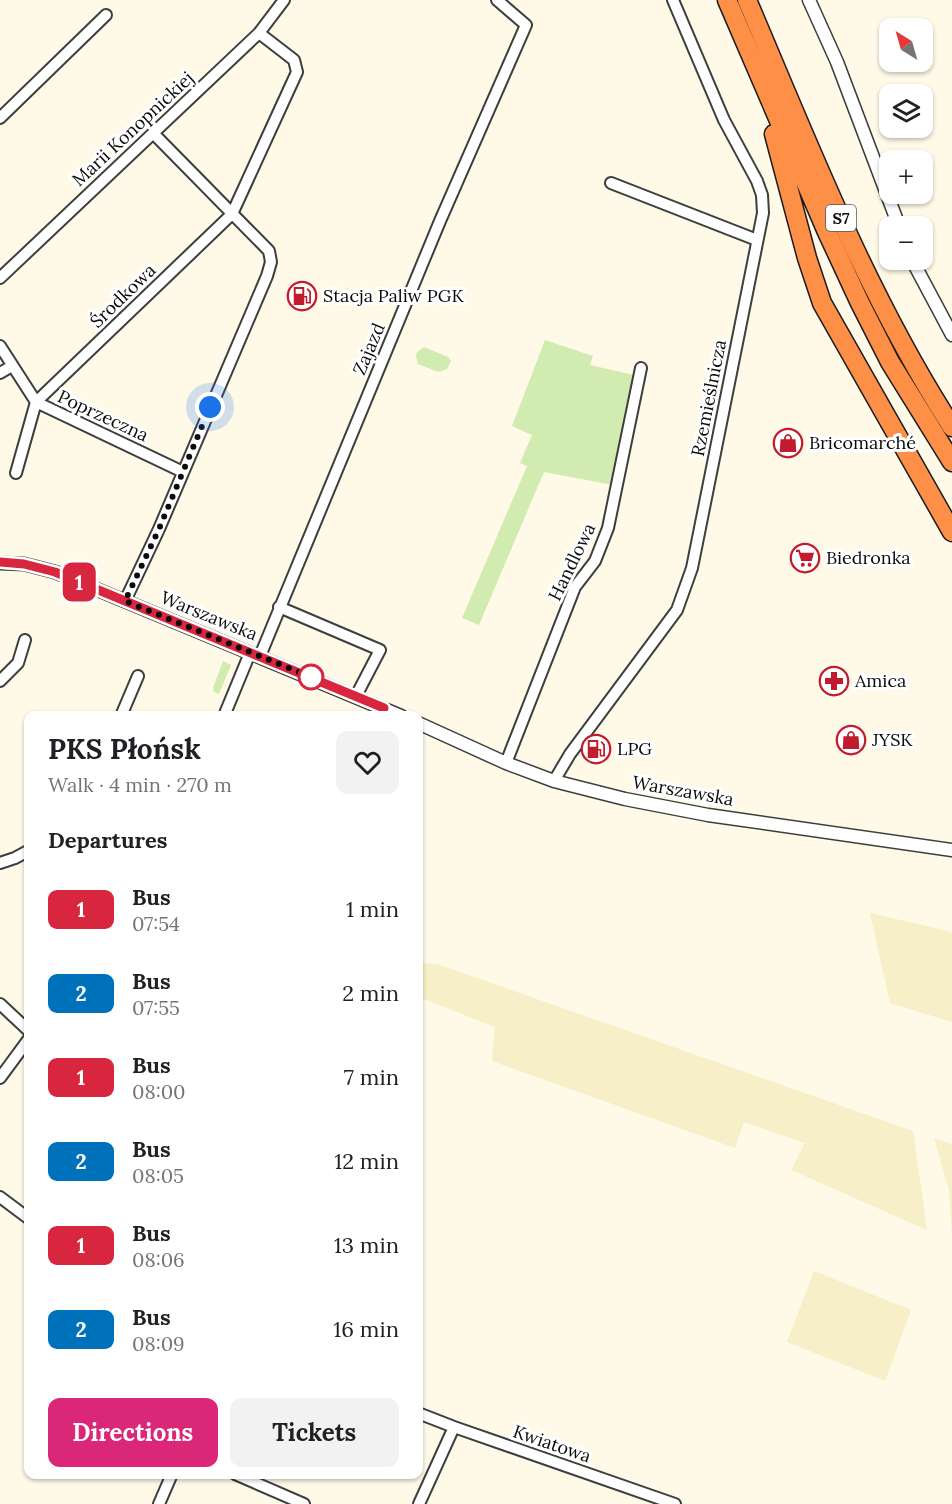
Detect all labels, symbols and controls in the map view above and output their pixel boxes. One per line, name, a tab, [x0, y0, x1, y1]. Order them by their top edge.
north arrow	[879, 18, 933, 72]
map controls	[879, 18, 933, 270]
street label: Marii Konopnickiej	[67, 66, 198, 191]
button: layers	[879, 84, 933, 138]
button: +	[879, 150, 933, 204]
road number: S7	[826, 205, 856, 231]
button: −	[879, 216, 933, 270]
street label: Środkowa	[85, 259, 160, 333]
fuel station icon: Stacja Paliw PGK	[286, 280, 318, 312]
place label: Stacja Paliw PGK	[323, 284, 464, 307]
street label: Zajazd	[347, 319, 390, 378]
street label: Rzemieślnicza	[686, 338, 731, 458]
street label: Poprzeczna	[54, 385, 152, 447]
your location	[195, 392, 225, 422]
shop icon: Bricomarché	[772, 427, 804, 459]
place label: Bricomarché	[809, 431, 916, 454]
street label: Handlowa	[543, 519, 600, 604]
supermarket icon: Biedronka	[789, 542, 821, 574]
place label: Biedronka	[826, 546, 911, 569]
line badge: 1	[60, 562, 98, 602]
text: 1	[75, 569, 83, 596]
street label: Warszawska	[157, 586, 261, 645]
unlabelled marker	[298, 664, 324, 690]
pharmacy icon: Amica	[818, 665, 850, 697]
place label: Amica	[854, 669, 906, 692]
shop icon: JYSK	[835, 724, 867, 756]
place label: JYSK	[871, 728, 913, 751]
text: PKS Płońsk	[48, 731, 201, 767]
button: heart	[336, 731, 399, 794]
fuel station icon: LPG	[580, 733, 612, 765]
place label: LPG	[617, 737, 652, 760]
street label: Warszawska	[631, 770, 736, 811]
text: Walk · 4 min · 270 m	[48, 772, 232, 797]
text: Departures	[48, 826, 167, 854]
text: Bus	[132, 883, 171, 911]
text: 1 min	[346, 895, 399, 923]
text: 1	[77, 896, 85, 923]
text: 07:54	[132, 911, 180, 936]
text: Bus	[132, 967, 171, 995]
text: 2 min	[342, 979, 399, 1007]
text: 2	[75, 980, 87, 1007]
text: 07:55	[132, 995, 180, 1020]
text: Bus	[132, 1051, 171, 1079]
text: 7 min	[344, 1063, 399, 1091]
text: 1	[77, 1064, 85, 1091]
text: 08:00	[132, 1079, 186, 1104]
text: Bus	[132, 1135, 171, 1163]
text: 12 min	[334, 1147, 399, 1175]
text: 2	[75, 1148, 87, 1175]
text: 08:05	[132, 1163, 184, 1188]
text: Bus	[132, 1219, 171, 1247]
text: 13 min	[334, 1231, 399, 1259]
text: 1	[77, 1232, 85, 1259]
text: 08:06	[132, 1247, 185, 1272]
text: Bus	[132, 1303, 171, 1331]
text: 16 min	[333, 1315, 399, 1343]
text: 2	[75, 1316, 87, 1343]
text: 08:09	[132, 1331, 185, 1356]
button: Directions	[48, 1398, 218, 1467]
button: Tickets	[230, 1398, 399, 1467]
street label: Kwiatowa	[510, 1419, 594, 1468]

